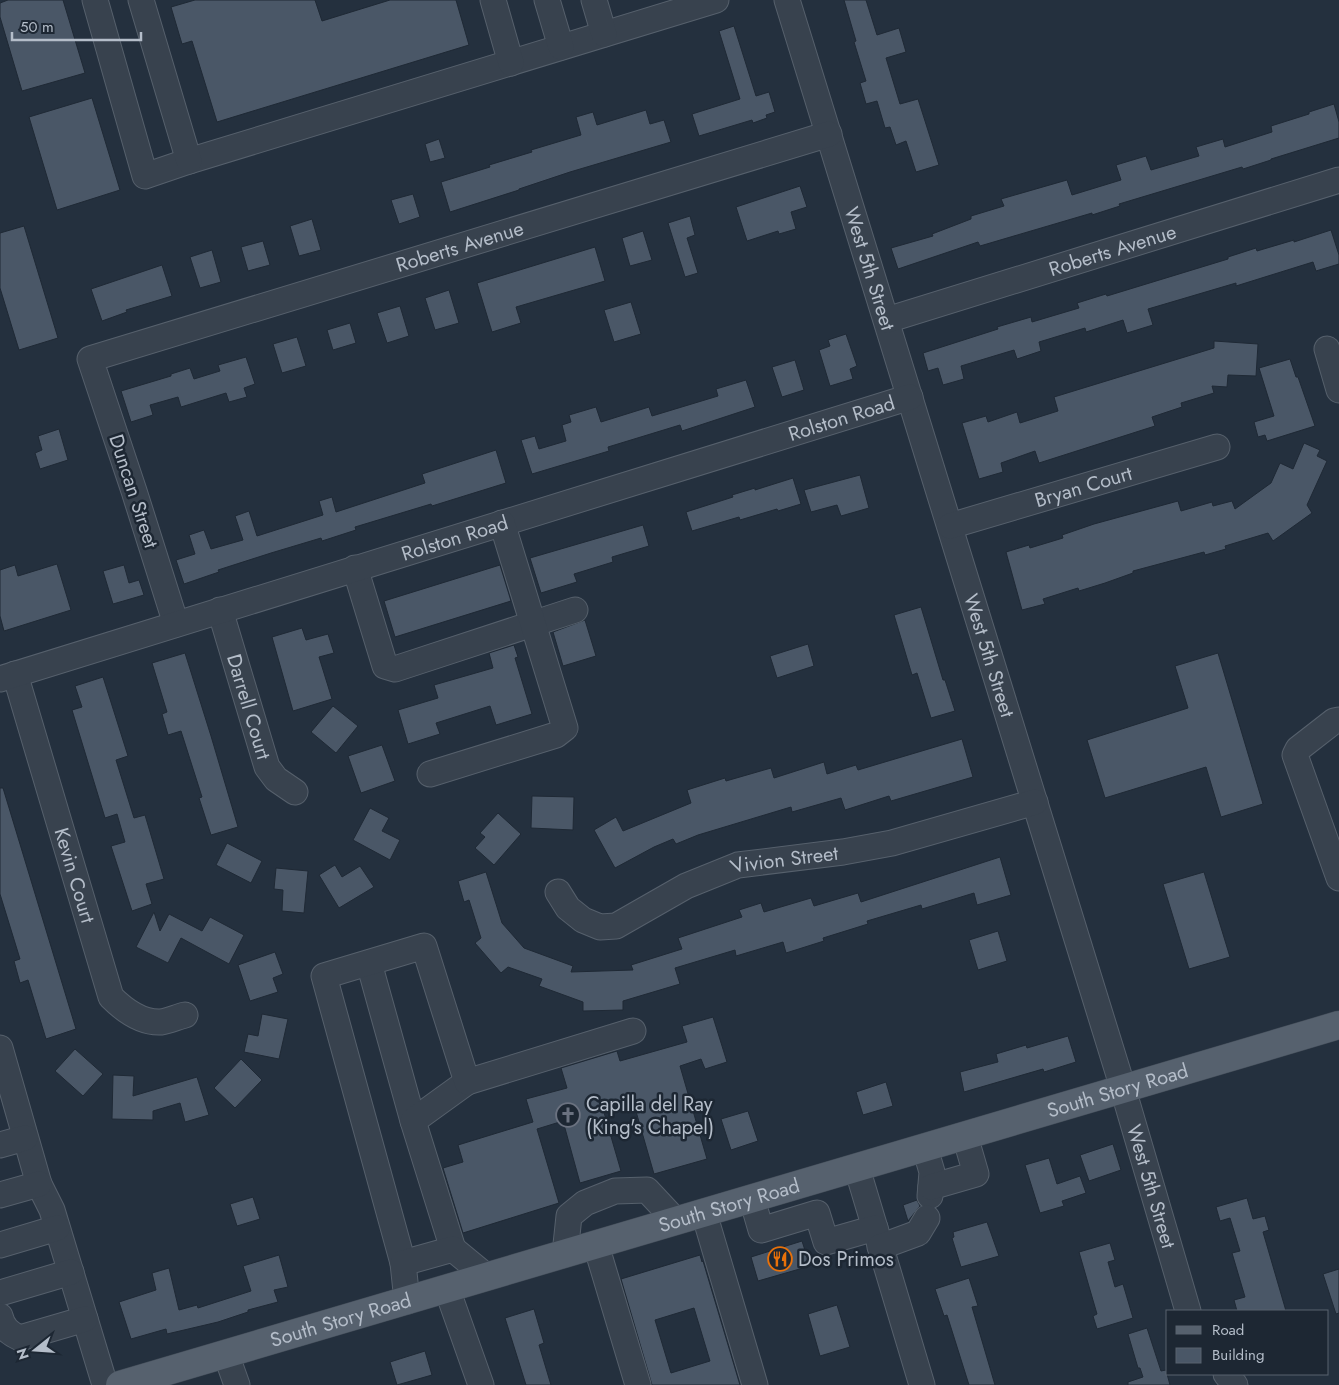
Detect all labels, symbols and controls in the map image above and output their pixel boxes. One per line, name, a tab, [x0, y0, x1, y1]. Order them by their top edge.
scale bar	[12, 10, 141, 42]
text: 50 m	[20, 16, 54, 38]
street label: West 5th Street	[837, 203, 902, 334]
street label: Roberts Avenue	[392, 214, 527, 280]
street label: Roberts Avenue	[1045, 217, 1180, 284]
street label: Rolston Road	[785, 389, 899, 449]
street label: Duncan Street	[102, 431, 166, 552]
street label: Bryan Court	[1031, 459, 1136, 515]
street label: Rolston Road	[398, 508, 512, 569]
street label: West 5th Street	[956, 590, 1022, 721]
street label: Darrell Court	[219, 651, 278, 763]
street label: Kevin Court	[46, 824, 102, 927]
street label: Vivion Street	[726, 839, 840, 882]
street label: South Story Road	[1044, 1056, 1192, 1125]
place label: Capilla del Ray (King's Chapel)	[586, 1090, 714, 1142]
church icon: Capilla del Ray (King's Chapel)	[555, 1102, 581, 1128]
street label: West 5th Street	[1119, 1121, 1183, 1252]
street label: South Story Road	[655, 1171, 803, 1240]
place label: Dos Primos	[798, 1245, 894, 1274]
restaurant icon: Dos Primos	[767, 1246, 793, 1272]
street label: South Story Road	[267, 1286, 415, 1355]
legend	[1166, 1310, 1329, 1375]
text: Road	[1212, 1319, 1244, 1341]
north arrow	[10, 1325, 60, 1375]
text: Building	[1212, 1344, 1264, 1366]
text: N	[11, 1346, 34, 1362]

